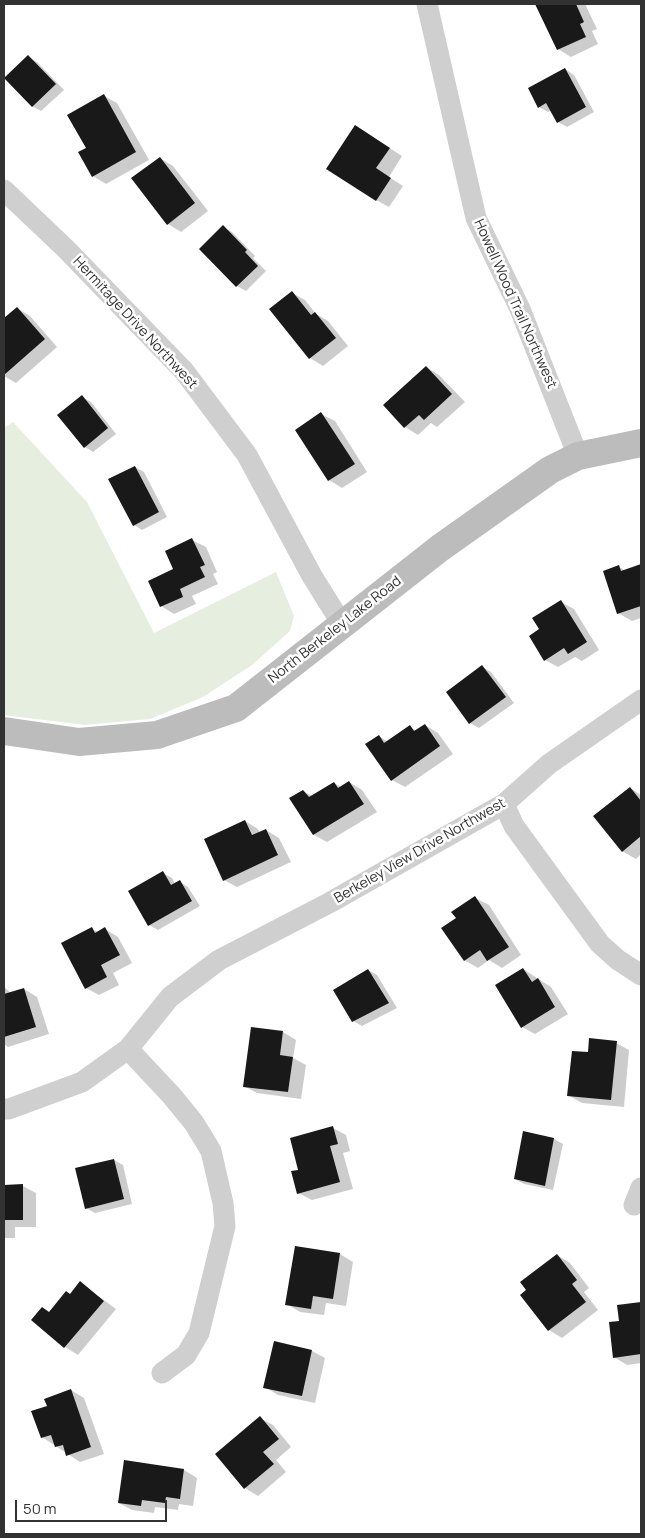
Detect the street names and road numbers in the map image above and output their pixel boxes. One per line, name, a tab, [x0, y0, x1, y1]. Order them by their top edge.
street label: Howell Wood Trail Northwest	[470, 217, 560, 391]
street label: Hermitage Drive Northwest	[69, 253, 201, 393]
street label: North Berkeley Lake Road	[265, 573, 405, 687]
street label: Berkeley View Drive Northwest	[331, 795, 509, 907]

